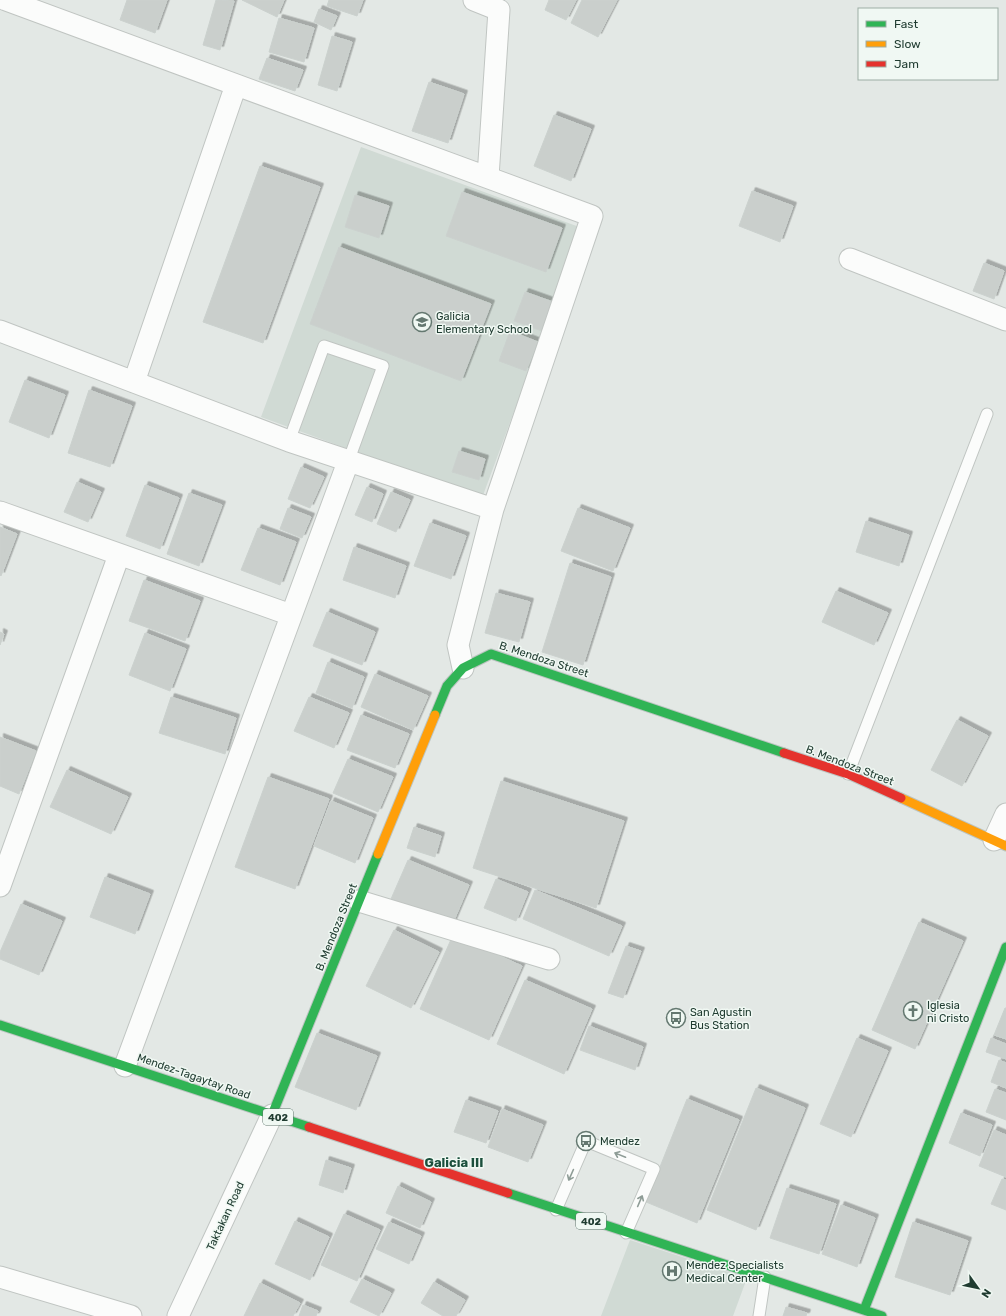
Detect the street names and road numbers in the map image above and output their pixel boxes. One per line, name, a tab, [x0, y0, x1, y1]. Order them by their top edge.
street label: B. Mendoza Street	[498, 639, 591, 680]
street label: B. Mendoza Street	[804, 743, 896, 788]
street label: B. Mendoza Street	[313, 881, 360, 973]
street label: Mendez-Tagaytay Road	[135, 1051, 252, 1102]
road number: 402	[263, 1109, 293, 1125]
street label: Taktakan Road	[204, 1180, 247, 1253]
road number: 402	[576, 1213, 606, 1229]

